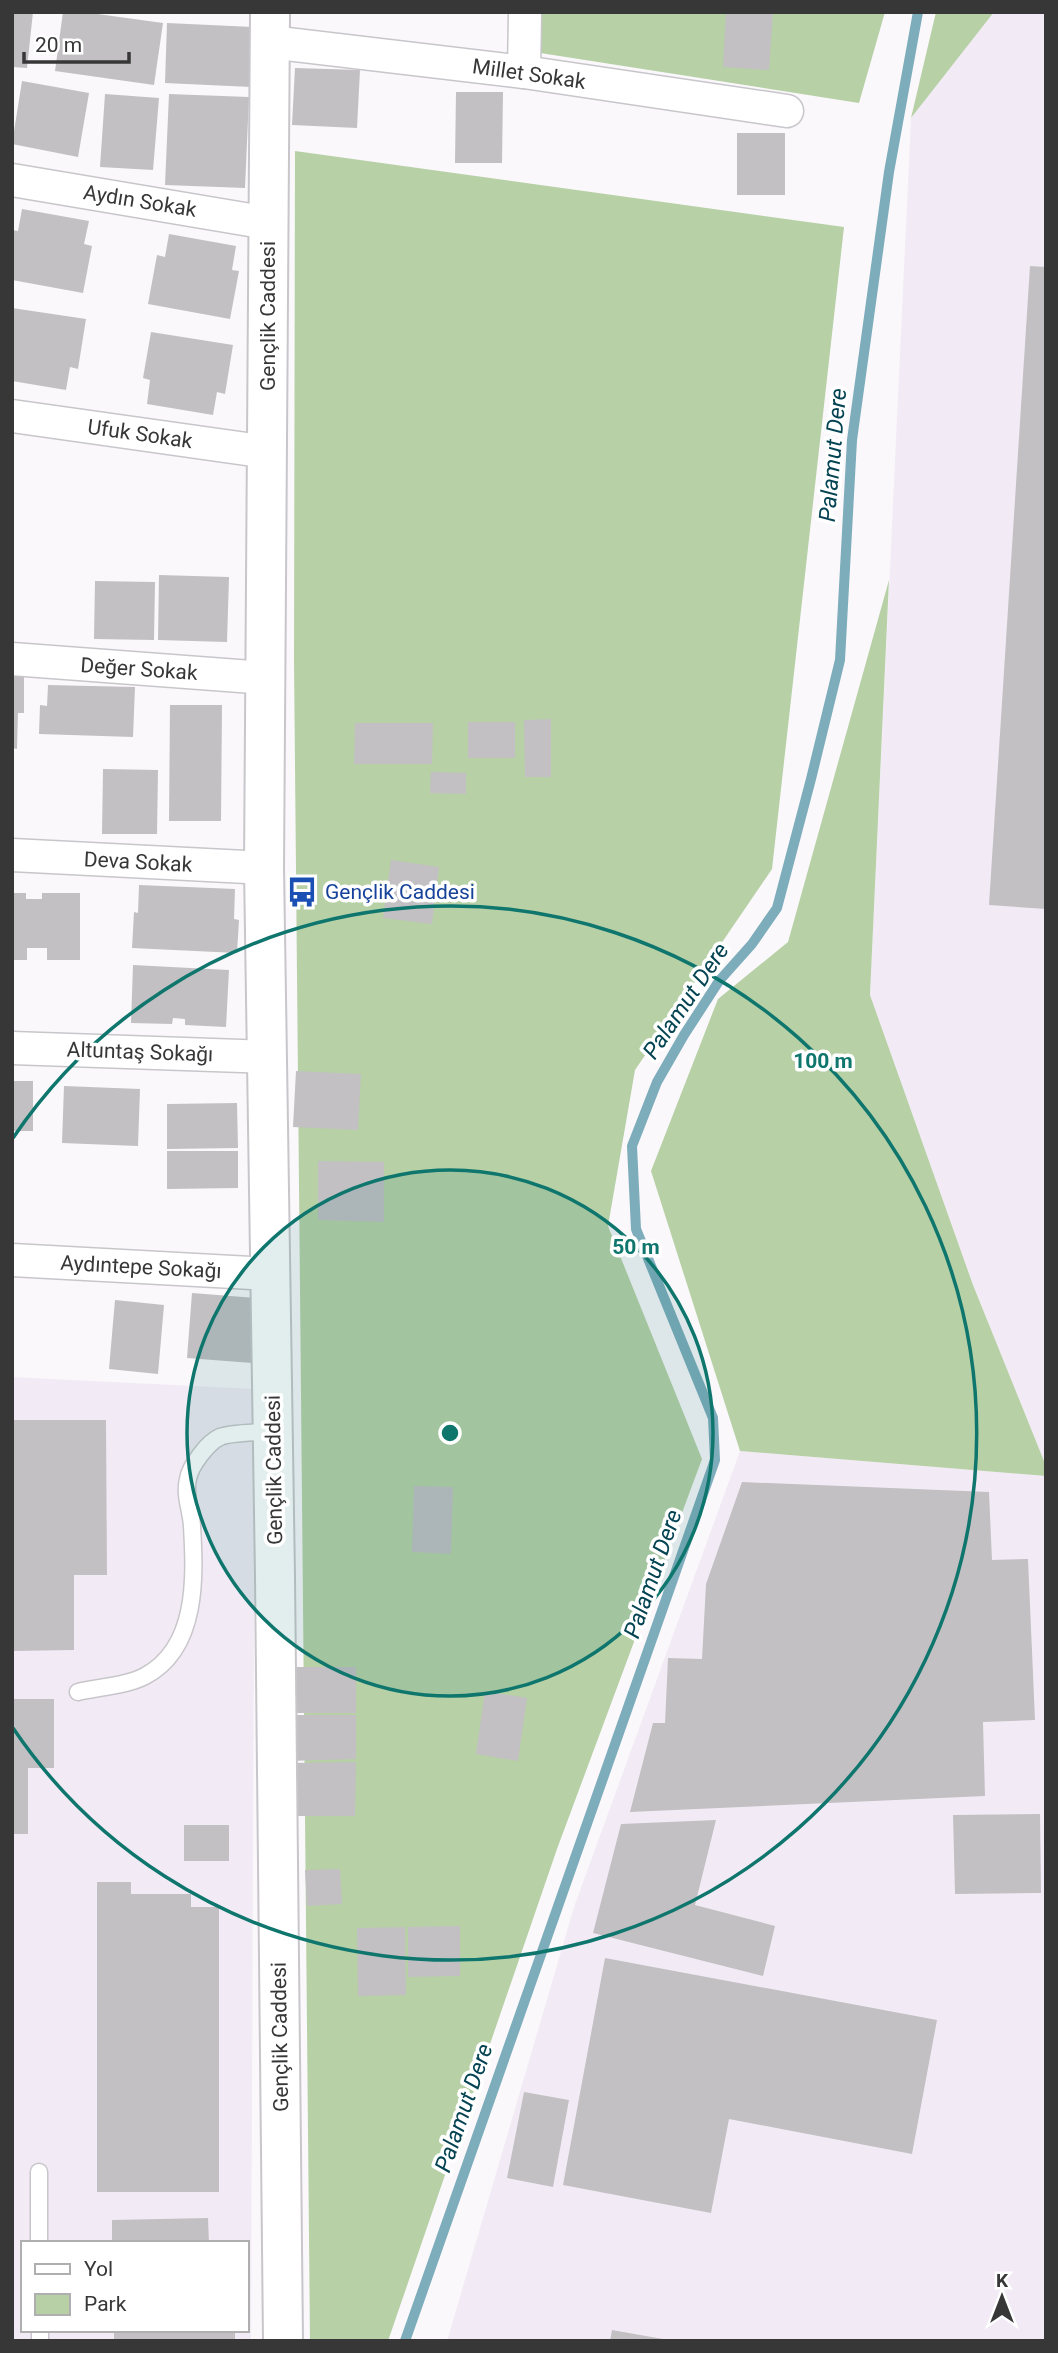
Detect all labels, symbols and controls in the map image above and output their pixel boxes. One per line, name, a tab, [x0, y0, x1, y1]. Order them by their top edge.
scale bar	[24, 21, 130, 65]
text: 20 m	[35, 33, 82, 57]
street label: Millet Sokak	[471, 54, 587, 94]
street label: Aydın Sokak	[82, 180, 199, 222]
street label: Gençlik Caddesi	[256, 241, 280, 391]
water label: Palamut Dere	[814, 387, 852, 523]
street label: Ufuk Sokak	[86, 415, 194, 453]
street label: Değer Sokak	[80, 653, 199, 685]
street label: Deva Sokak	[83, 847, 193, 877]
bus stop icon: Gençlik Caddesi	[285, 875, 319, 909]
place label: Gençlik Caddesi	[325, 880, 475, 904]
water label: Palamut Dere	[637, 938, 735, 1064]
street label: Altuntaş Sokağı	[66, 1037, 214, 1067]
text: 100 m	[793, 1049, 853, 1073]
text: 50 m	[612, 1235, 660, 1259]
street label: Aydıntepe Sokağı	[60, 1251, 222, 1283]
street label: Gençlik Caddesi	[261, 1395, 287, 1545]
centre of rings	[438, 1421, 462, 1445]
water label: Palamut Dere	[618, 1506, 688, 1642]
street label: Gençlik Caddesi	[267, 1962, 293, 2112]
water label: Palamut Dere	[429, 2040, 499, 2176]
legend	[21, 2241, 248, 2332]
text: Yol	[84, 2257, 113, 2281]
north arrow	[967, 2262, 1037, 2332]
text: K	[996, 2269, 1009, 2292]
text: Park	[84, 2292, 127, 2316]

